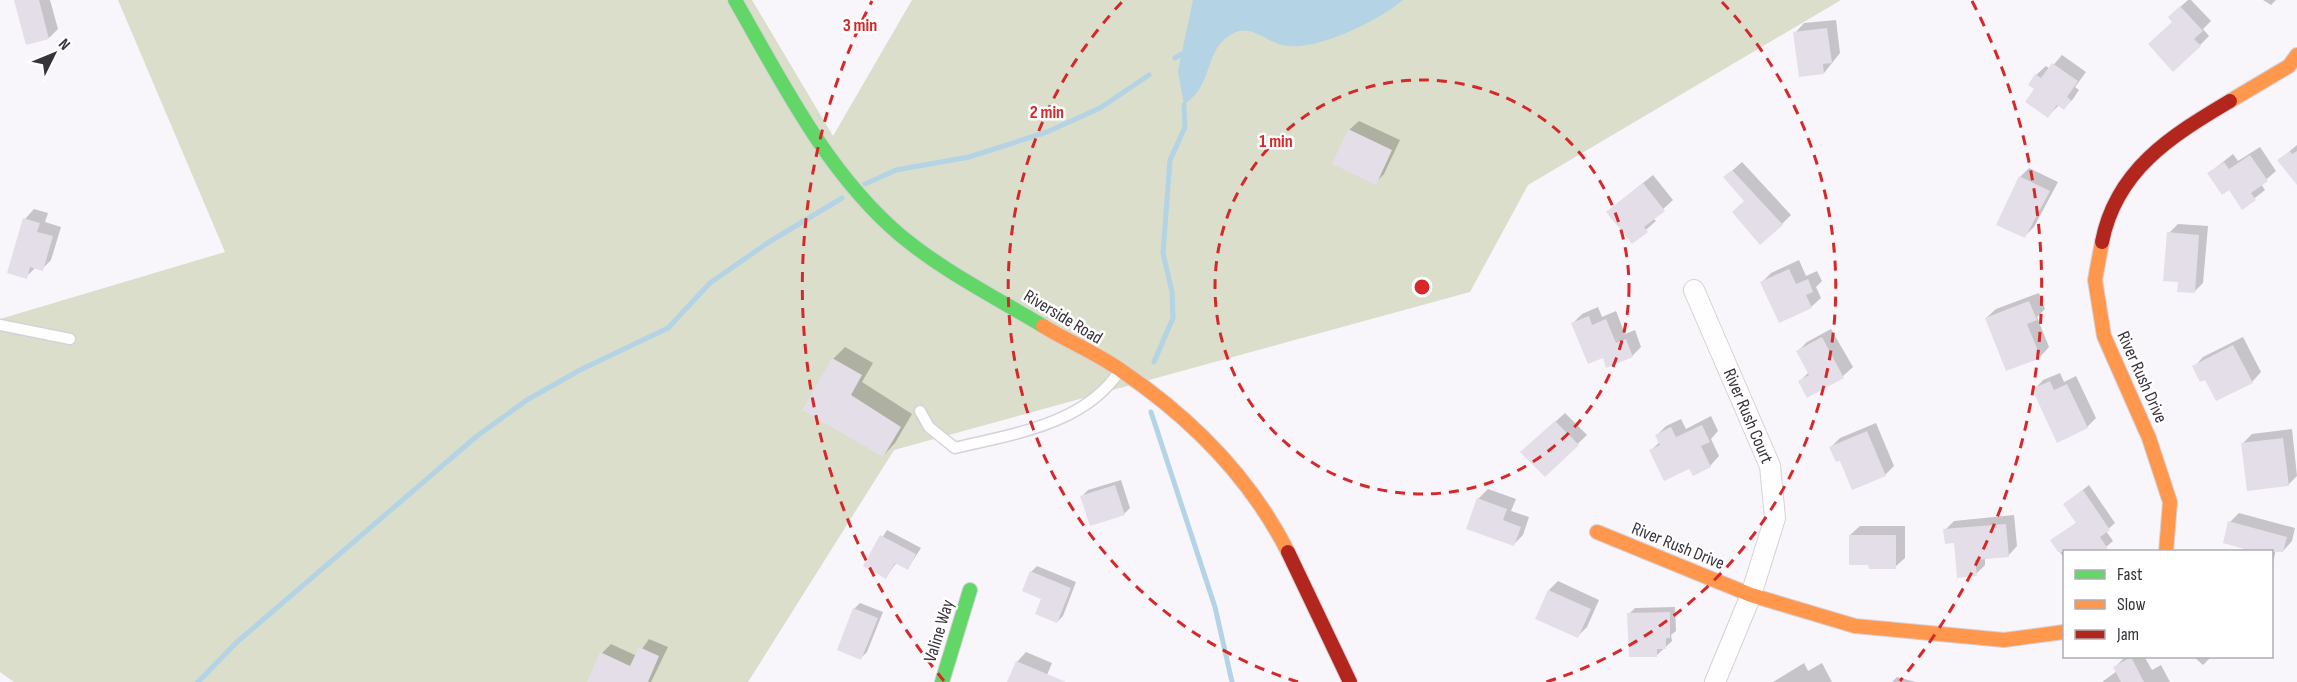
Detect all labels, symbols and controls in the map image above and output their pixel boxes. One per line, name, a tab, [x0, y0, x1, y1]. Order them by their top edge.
text: 3 min	[843, 15, 877, 36]
north arrow	[24, 24, 84, 84]
text: N	[54, 35, 74, 54]
text: 2 min	[1030, 102, 1064, 123]
text: 1 min	[1259, 131, 1293, 152]
centre of rings	[1412, 277, 1432, 297]
street label: Riverside Road	[1020, 285, 1106, 349]
street label: River Rush Drive	[2112, 328, 2172, 426]
street label: River Rush Court	[1719, 365, 1778, 467]
street label: River Rush Drive	[1629, 518, 1727, 574]
legend	[2063, 550, 2273, 658]
text: Fast	[2117, 564, 2143, 585]
text: Slow	[2117, 594, 2146, 615]
street label: Valine Way	[920, 597, 958, 665]
text: Jam	[2116, 624, 2139, 645]

